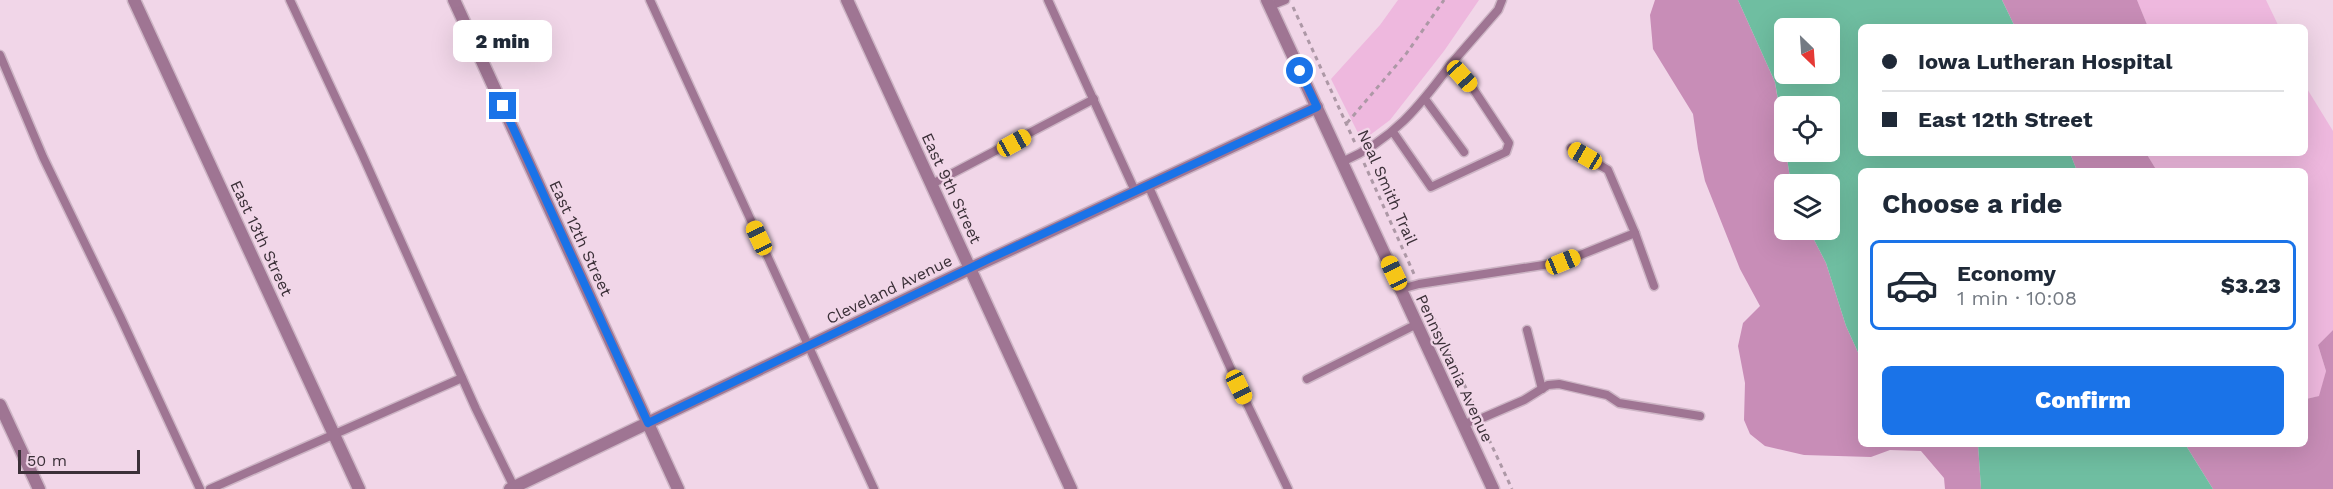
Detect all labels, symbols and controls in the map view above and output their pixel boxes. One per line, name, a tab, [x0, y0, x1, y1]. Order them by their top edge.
north arrow	[1774, 18, 1840, 84]
map controls	[1774, 18, 1840, 240]
callout: 2 min	[454, 19, 552, 61]
text: 2 min	[475, 29, 530, 53]
text: Iowa Lutheran Hospital	[1918, 49, 2172, 74]
route start	[1286, 57, 1313, 84]
car	[1443, 57, 1481, 95]
route end	[489, 92, 516, 119]
button: locate	[1774, 96, 1840, 162]
text: East 12th Street	[1918, 107, 2093, 132]
car	[994, 126, 1034, 160]
street label: Neal Smith Trail	[1354, 127, 1421, 248]
street label: East 9th Street	[918, 130, 986, 247]
car	[1565, 139, 1605, 173]
button: layers	[1774, 174, 1840, 240]
street label: East 13th Street	[226, 177, 297, 299]
street label: East 12th Street	[545, 177, 616, 299]
text: Choose a ride	[1882, 188, 2062, 220]
car	[743, 218, 775, 258]
car	[1543, 247, 1583, 277]
street label: Cleveland Avenue	[823, 251, 955, 328]
car	[1378, 253, 1410, 293]
icon: car	[1885, 258, 1939, 312]
text: Economy	[1957, 261, 2056, 286]
text: $3.23	[2221, 273, 2281, 298]
text: 1 min · 10:08	[1957, 286, 2077, 310]
street label: Pennsylvania Avenue	[1412, 291, 1497, 445]
button: Confirm	[1882, 366, 2284, 435]
car	[1223, 367, 1255, 407]
scale bar	[18, 447, 140, 474]
text: 50 m	[27, 451, 67, 470]

